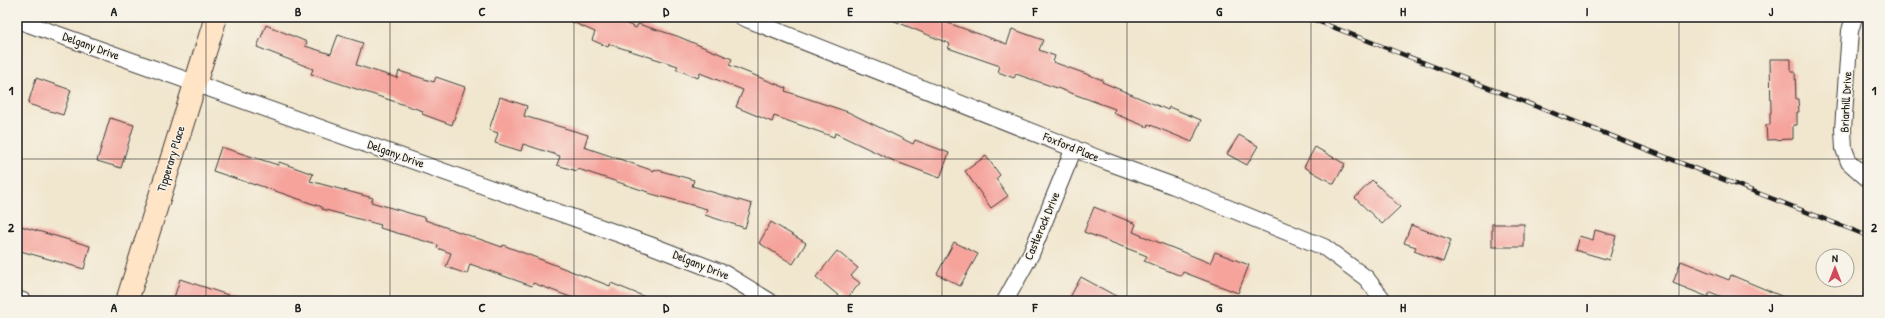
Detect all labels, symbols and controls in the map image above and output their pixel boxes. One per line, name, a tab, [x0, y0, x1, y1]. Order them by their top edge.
text: A	[111, 2, 118, 20]
text: B	[295, 2, 302, 20]
text: C	[478, 2, 486, 20]
text: D	[663, 2, 670, 20]
text: E	[847, 2, 853, 20]
text: F	[1032, 2, 1039, 20]
text: G	[1216, 2, 1223, 20]
text: H	[1400, 2, 1406, 20]
text: I	[1585, 2, 1589, 20]
text: J	[1769, 2, 1774, 20]
street label: Delgany Drive	[60, 27, 122, 64]
street label: Briarhill Drive	[1835, 71, 1856, 133]
text: 1	[9, 81, 14, 99]
text: 1	[1872, 81, 1877, 99]
street label: Tipperary Place	[152, 124, 189, 194]
street label: Foxford Place	[1040, 127, 1102, 166]
street label: Delgany Drive	[365, 135, 427, 172]
street label: Castlerock Drive	[1020, 189, 1064, 262]
text: 2	[8, 218, 15, 236]
text: 2	[1871, 218, 1878, 236]
street label: Delgany Drive	[670, 245, 732, 284]
north arrow	[1815, 248, 1855, 288]
text: N	[1832, 251, 1838, 265]
text: A	[111, 298, 118, 316]
text: B	[295, 298, 302, 316]
text: C	[478, 298, 486, 316]
text: D	[663, 298, 670, 316]
text: E	[847, 298, 853, 316]
text: F	[1032, 298, 1039, 316]
text: G	[1216, 298, 1223, 316]
text: H	[1400, 298, 1406, 316]
text: I	[1585, 298, 1589, 316]
text: J	[1769, 298, 1774, 316]

